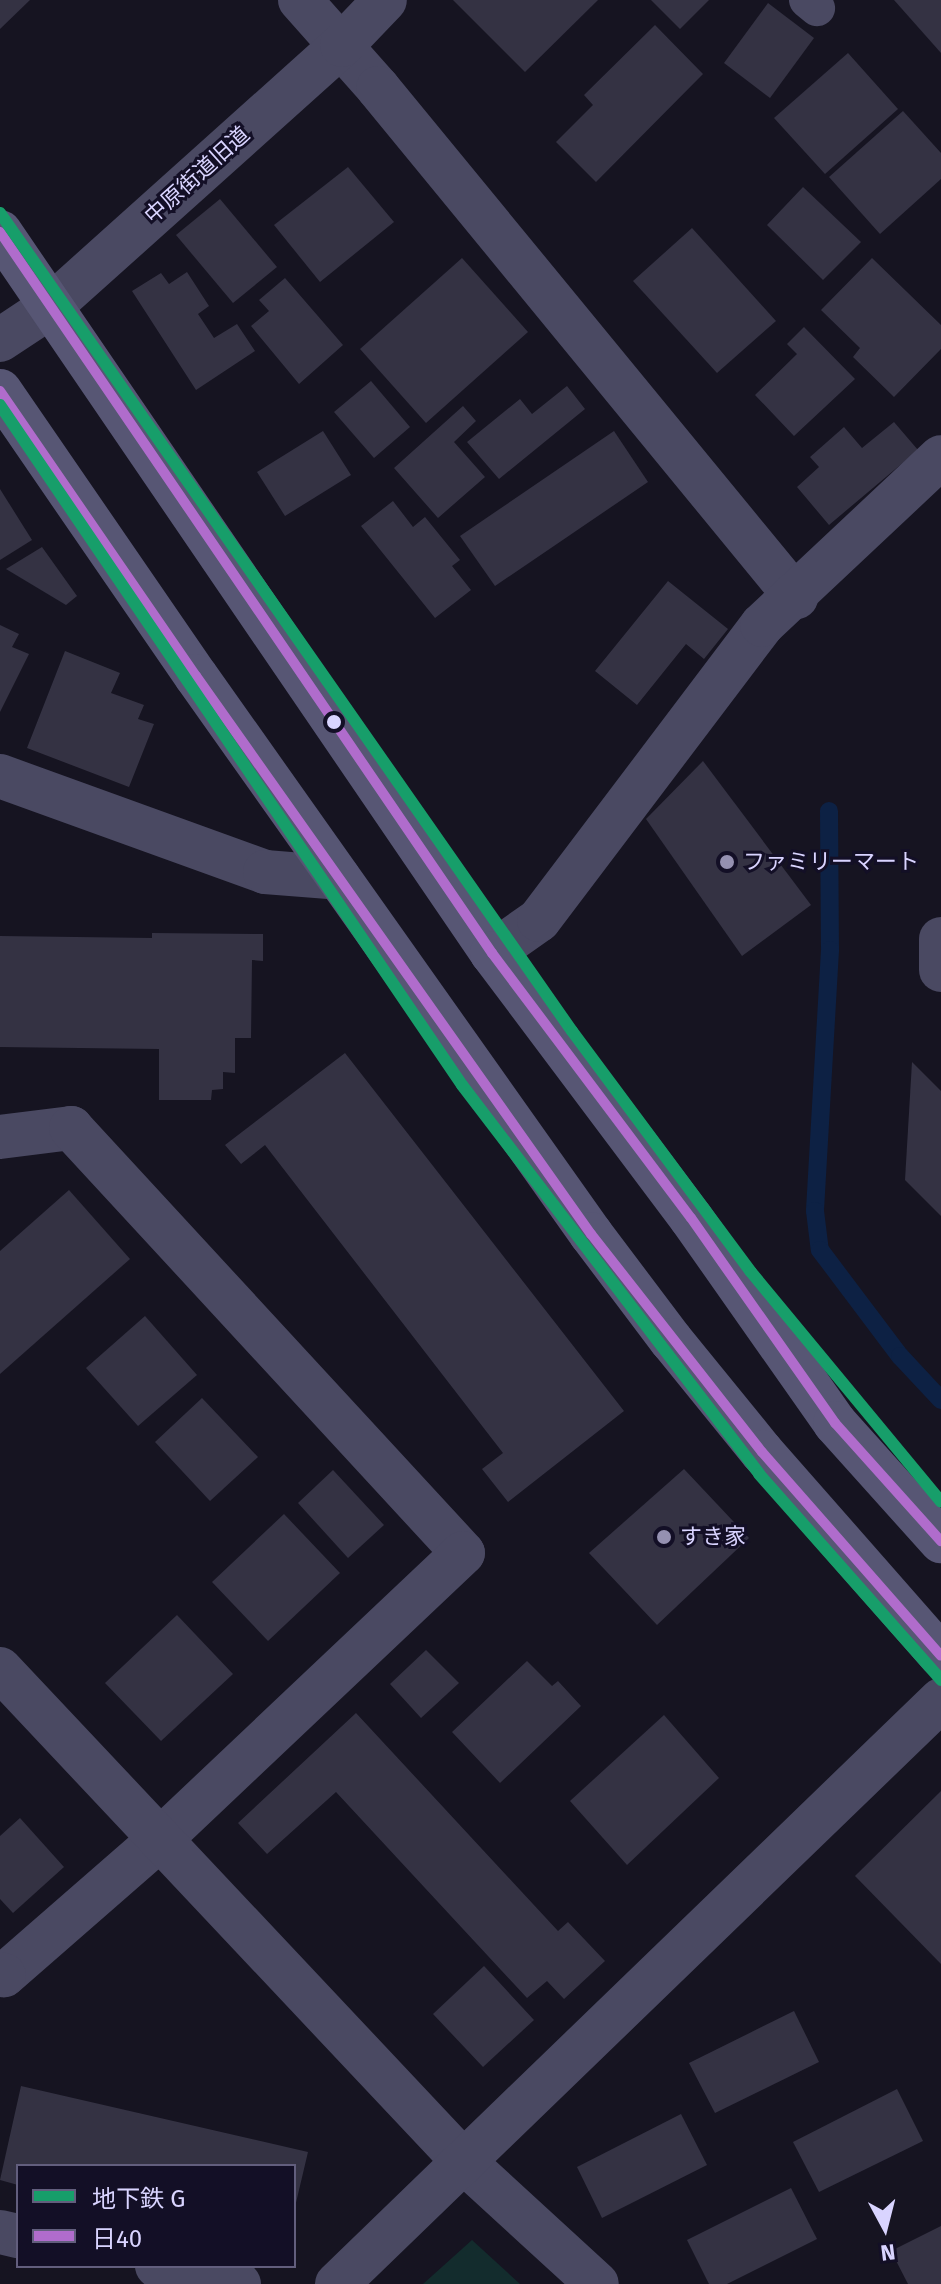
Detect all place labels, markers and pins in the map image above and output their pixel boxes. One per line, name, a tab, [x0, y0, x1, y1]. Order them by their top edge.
unlabelled marker	[326, 714, 342, 730]
place label: ファミリーマート	[743, 849, 919, 875]
marker: ファミリーマート	[718, 853, 736, 871]
place label: すき家	[680, 1524, 746, 1550]
marker: すき家	[655, 1528, 673, 1546]

